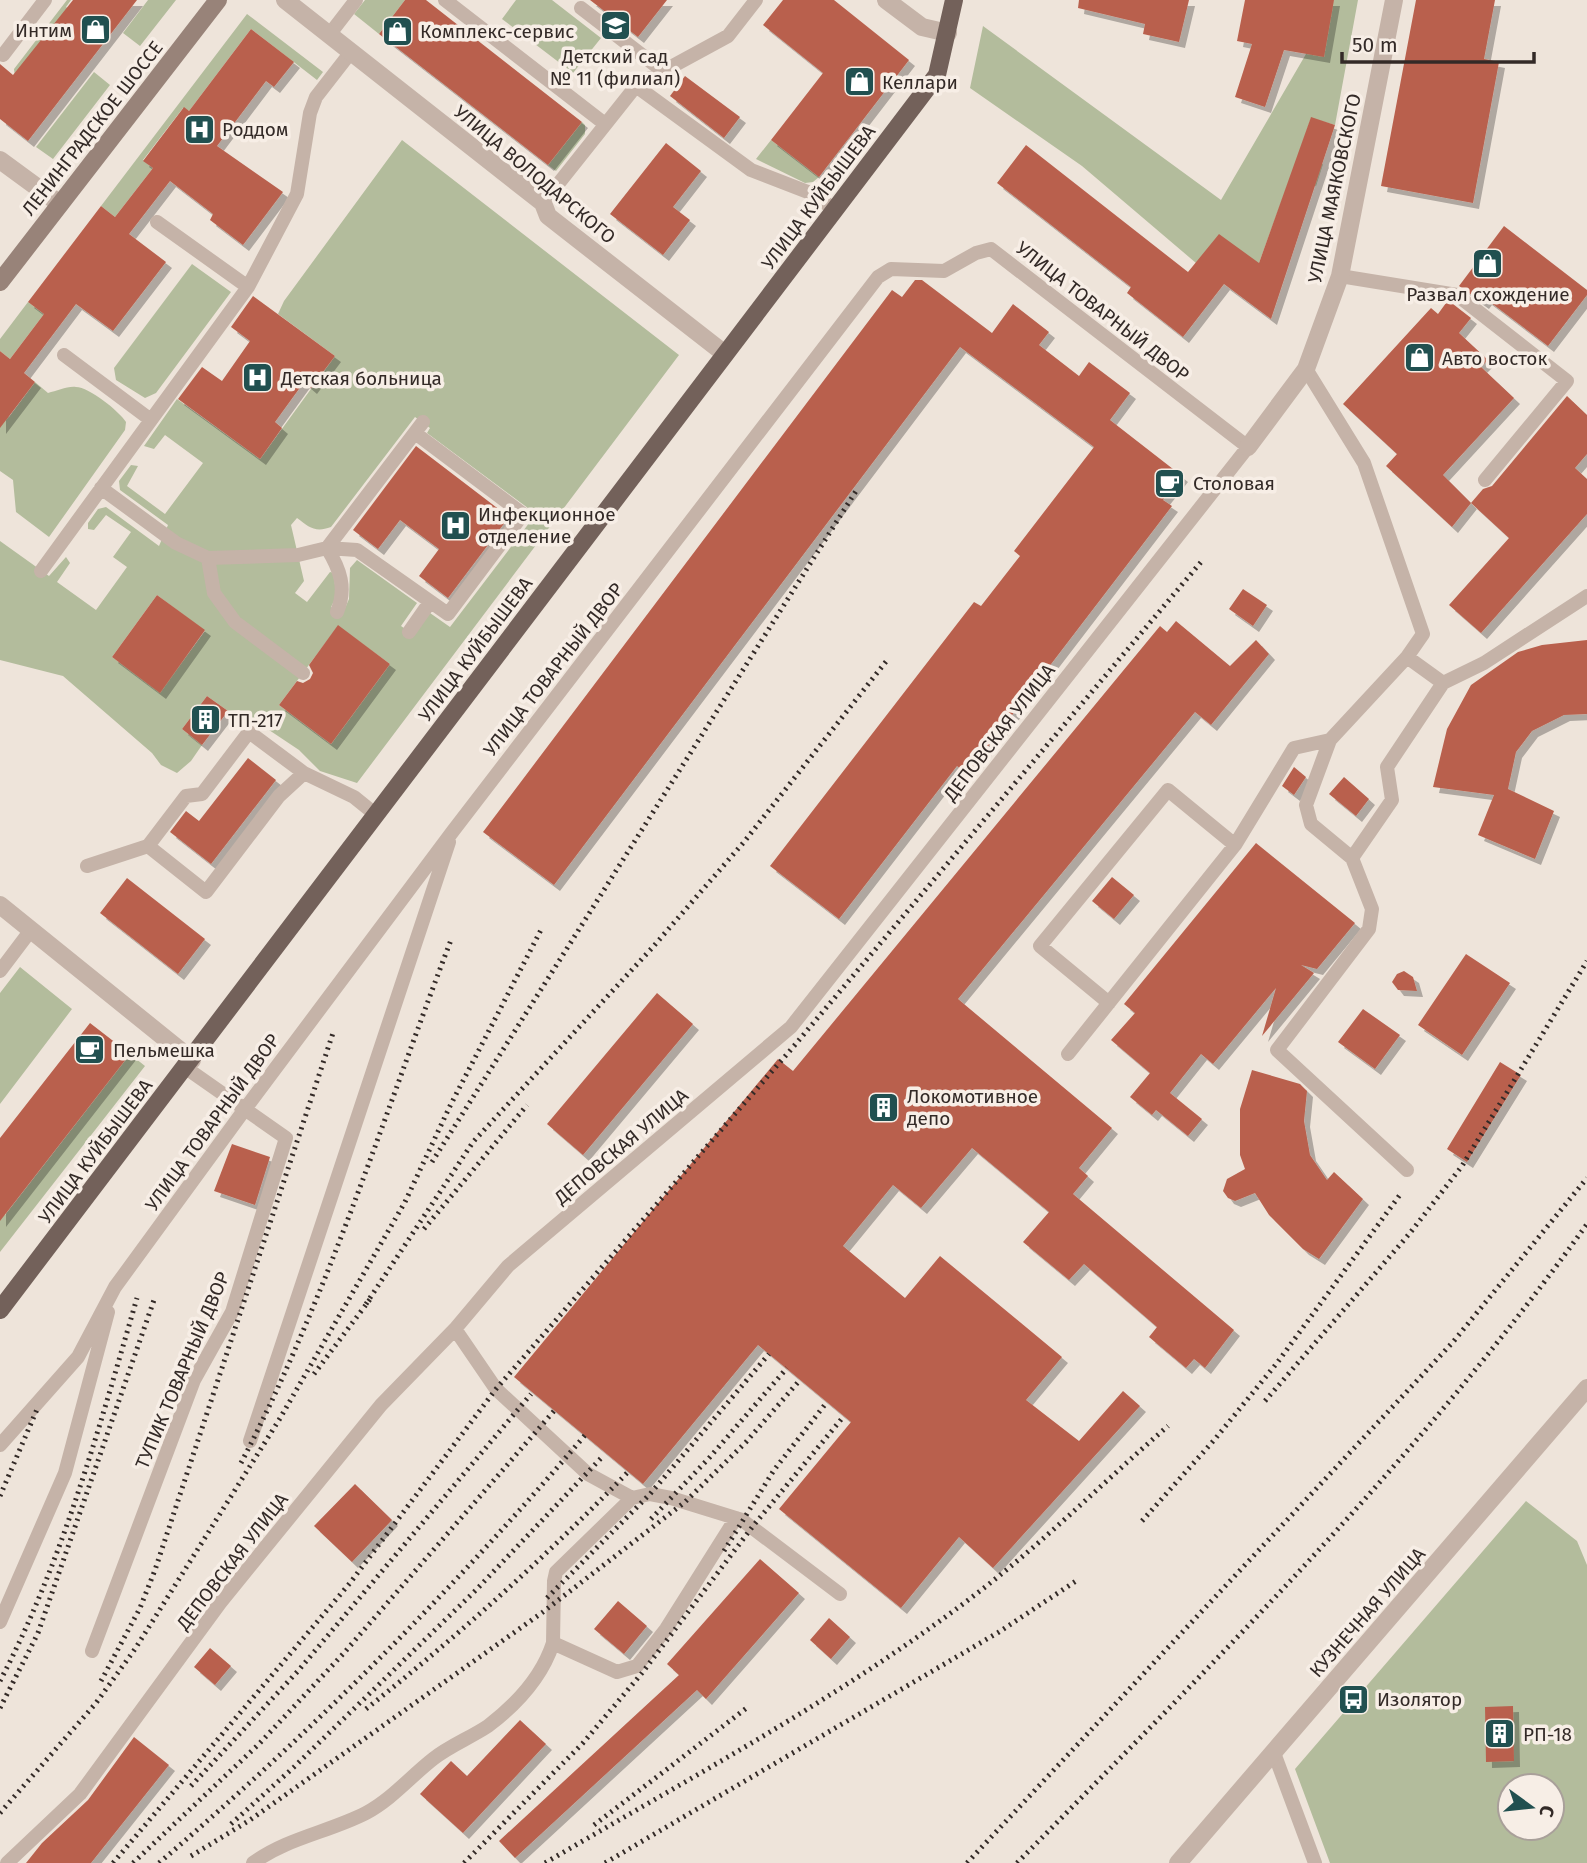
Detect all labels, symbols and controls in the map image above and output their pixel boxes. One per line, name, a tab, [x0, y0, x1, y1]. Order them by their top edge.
school or university icon: Детский сад № 11 (филиал)	[598, 8, 632, 42]
shop icon: Интим	[78, 13, 112, 47]
shop icon: Комплекс-сервис	[380, 14, 414, 48]
place label: Интим	[15, 19, 72, 42]
place label: Комплекс-сервис	[420, 20, 574, 43]
scale bar	[1342, 21, 1534, 65]
text: 50 m	[1352, 32, 1398, 58]
street label: ЛЕНИНГРАДСКОЕ ШОССЕ	[17, 36, 168, 220]
place label: Детский сад № 11 (филиал)	[550, 45, 680, 90]
shop icon: Келлари	[842, 65, 876, 99]
place label: Келлари	[882, 71, 958, 94]
street label: УЛИЦА МАЯКОВСКОГО	[1303, 91, 1366, 285]
street label: УЛИЦА ВОЛОДАРСКОГО	[449, 100, 620, 249]
hospital icon: Роддом	[182, 112, 216, 146]
place label: Роддом	[222, 118, 289, 141]
street label: УЛИЦА КУЙБЫШЕВА	[757, 120, 880, 274]
street label: УЛИЦА ТОВАРНЫЙ ДВОР	[1012, 237, 1194, 386]
shop icon: Развал схождение	[1471, 246, 1505, 280]
place label: Развал схождение	[1406, 283, 1570, 306]
shop icon: Авто восток	[1402, 341, 1436, 375]
place label: Авто восток	[1442, 347, 1547, 370]
hospital icon: Детская больница	[241, 361, 275, 395]
place label: Детская больница	[280, 367, 442, 390]
cafe icon: Столовая	[1153, 466, 1187, 500]
place label: Столовая	[1193, 472, 1275, 495]
place label: Инфекционное отделение	[478, 503, 616, 548]
hospital icon: Инфекционное отделение	[438, 508, 472, 542]
street label: УЛИЦА КУЙБЫШЕВА	[414, 572, 537, 726]
street label: УЛИЦА ТОВАРНЫЙ ДВОР	[479, 578, 628, 760]
street label: ДЕПОВСКАЯ УЛИЦА	[938, 659, 1060, 806]
building icon: ТП-217	[188, 703, 222, 737]
place label: ТП-217	[228, 709, 283, 732]
street label: УЛИЦА ТОВАРНЫЙ ДВОР	[140, 1029, 284, 1215]
cafe icon: Пельмешка	[73, 1033, 107, 1067]
place label: Пельмешка	[113, 1039, 215, 1062]
street label: УЛИЦА КУЙБЫШЕВА	[34, 1074, 157, 1228]
street label: ДЕПОВСКАЯ УЛИЦА	[549, 1084, 693, 1210]
place label: Локомотивное депо	[907, 1085, 1038, 1130]
building icon: Локомотивное депо	[867, 1090, 901, 1124]
street label: ТУПИК ТОВАРНЫЙ ДВОР	[131, 1268, 234, 1472]
street label: ДЕПОВСКАЯ УЛИЦА	[171, 1488, 293, 1635]
street label: КУЗНЕЧНАЯ УЛИЦА	[1305, 1543, 1430, 1682]
bus stop icon: Изолятор	[1337, 1682, 1371, 1716]
place label: Изолятор	[1377, 1688, 1462, 1711]
building icon: РП-18	[1483, 1717, 1517, 1751]
place label: РП-18	[1523, 1723, 1572, 1746]
north arrow	[1496, 1772, 1566, 1842]
text: С	[1534, 1803, 1559, 1820]

